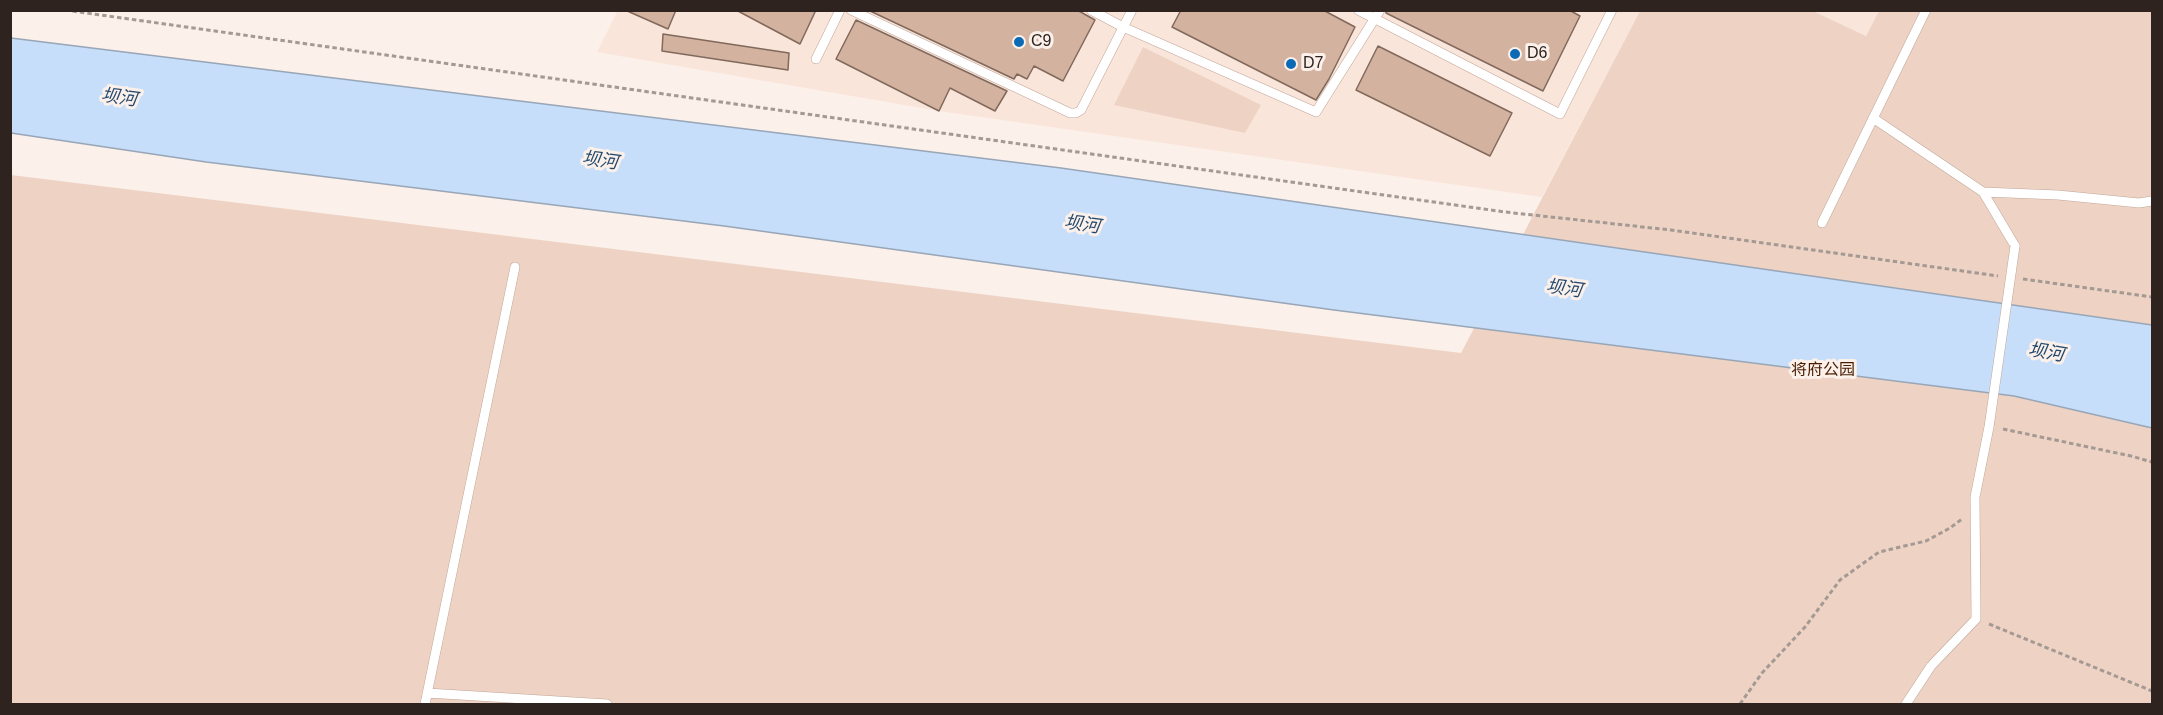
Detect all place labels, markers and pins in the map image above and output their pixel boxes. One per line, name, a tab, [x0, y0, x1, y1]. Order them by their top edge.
place label: C9	[1031, 32, 1051, 52]
marker: C9	[1012, 35, 1026, 49]
place label: D6	[1527, 44, 1547, 64]
marker: D6	[1508, 47, 1522, 61]
place label: D7	[1303, 54, 1323, 74]
marker: D7	[1284, 57, 1298, 71]

